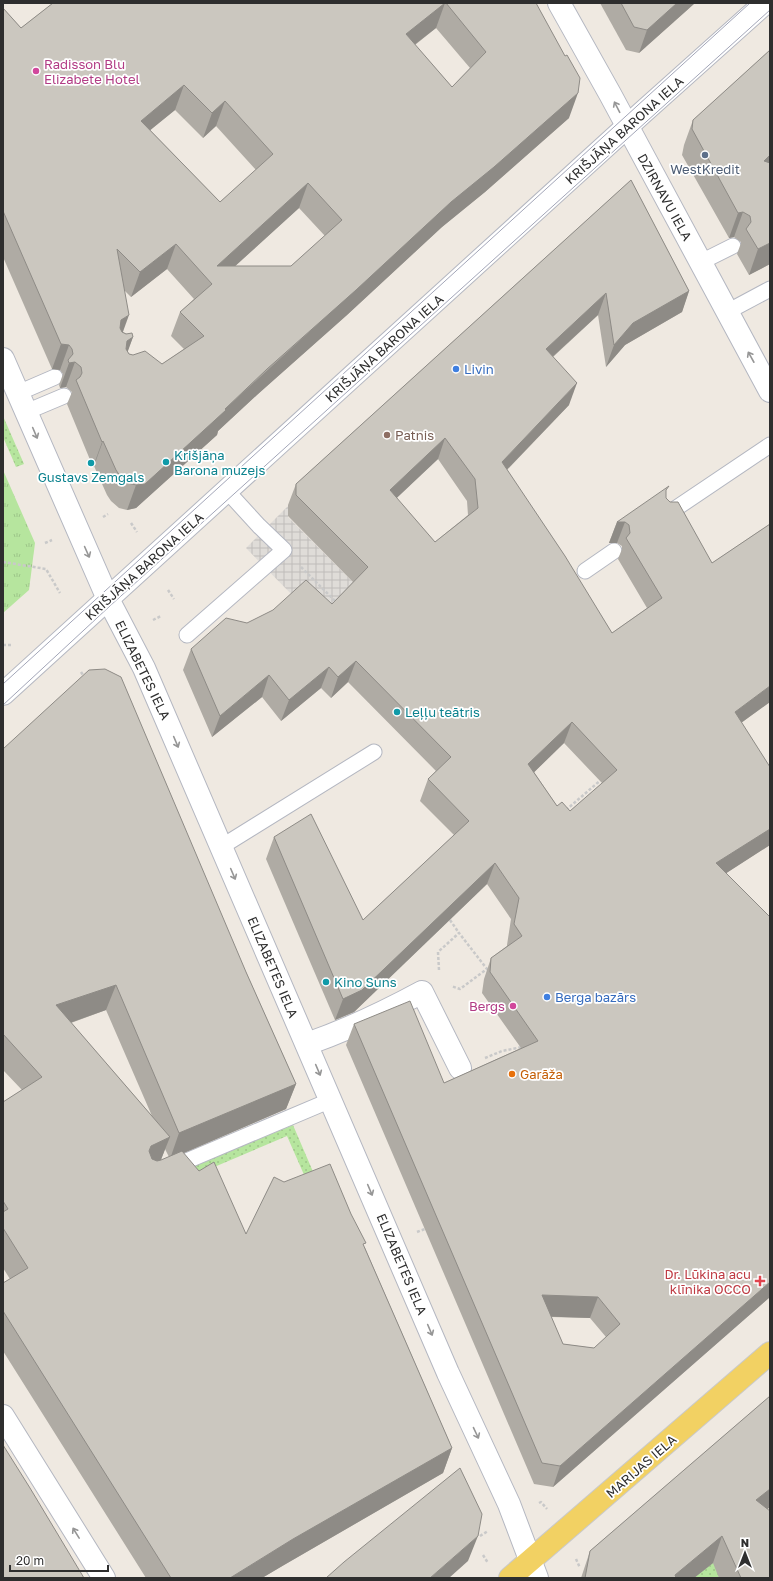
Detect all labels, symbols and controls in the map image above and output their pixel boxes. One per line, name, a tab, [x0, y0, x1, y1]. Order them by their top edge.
place label: Radisson Blu Elizabete Hotel	[44, 56, 140, 87]
marker: Radisson Blu Elizabete Hotel	[31, 66, 41, 76]
street label: KRIŠJĀŅA BARONA IELA	[562, 72, 687, 187]
one-way arrow	[612, 101, 620, 113]
marker: WestKredit	[700, 150, 710, 160]
street label: DZIRNAVU IELA	[634, 151, 696, 244]
place label: WestKredit	[670, 161, 740, 177]
street label: KRIŠJĀŅA BARONA IELA	[322, 290, 447, 405]
one-way arrow	[747, 351, 755, 363]
place label: Livin	[464, 361, 494, 377]
marker: Livin	[451, 364, 461, 374]
one-way arrow	[32, 427, 39, 439]
place label: Patnis	[395, 427, 434, 443]
marker: Patnis	[382, 430, 392, 440]
place label: Krišjāņa Barona muzejs	[174, 447, 265, 478]
marker: Krišjāņa Barona muzejs	[161, 457, 171, 467]
marker: Gustavs Zemgals	[86, 458, 96, 468]
place label: Gustavs Zemgals	[38, 469, 144, 485]
street label: KRIŠJĀŅA BARONA IELA	[82, 508, 207, 623]
one-way arrow	[84, 546, 91, 558]
street label: ELIZABETES IELA	[112, 618, 174, 723]
place label: Leļļu teātris	[405, 704, 480, 720]
marker: Leļļu teātris	[392, 707, 402, 717]
one-way arrow	[173, 735, 180, 747]
one-way arrow	[230, 868, 237, 880]
street label: ELIZABETES IELA	[244, 914, 302, 1020]
place label: Kino Suns	[334, 974, 397, 990]
marker: Kino Suns	[321, 977, 331, 987]
place label: Berga bazārs	[555, 989, 636, 1005]
marker: Berga bazārs	[542, 992, 552, 1002]
place label: Bergs	[469, 998, 505, 1014]
marker: Bergs	[508, 1001, 518, 1011]
one-way arrow	[315, 1064, 323, 1076]
place label: Garāža	[520, 1066, 563, 1082]
marker: Garāža	[507, 1069, 517, 1079]
one-way arrow	[367, 1183, 374, 1195]
street label: ELIZABETES IELA	[373, 1211, 431, 1317]
place label: Dr. Lūkina acu klīnika OCCO	[665, 1266, 751, 1297]
marker: Dr. Lūkina acu klīnika OCCO	[754, 1275, 766, 1287]
one-way arrow	[427, 1323, 434, 1335]
one-way arrow	[473, 1427, 480, 1439]
street label: MARIJAS IELA	[602, 1431, 680, 1501]
one-way arrow	[72, 1528, 80, 1539]
north arrow	[725, 1533, 765, 1573]
text: N	[741, 1536, 749, 1549]
scale bar	[10, 1547, 108, 1573]
text: 20 m	[16, 1553, 44, 1568]

